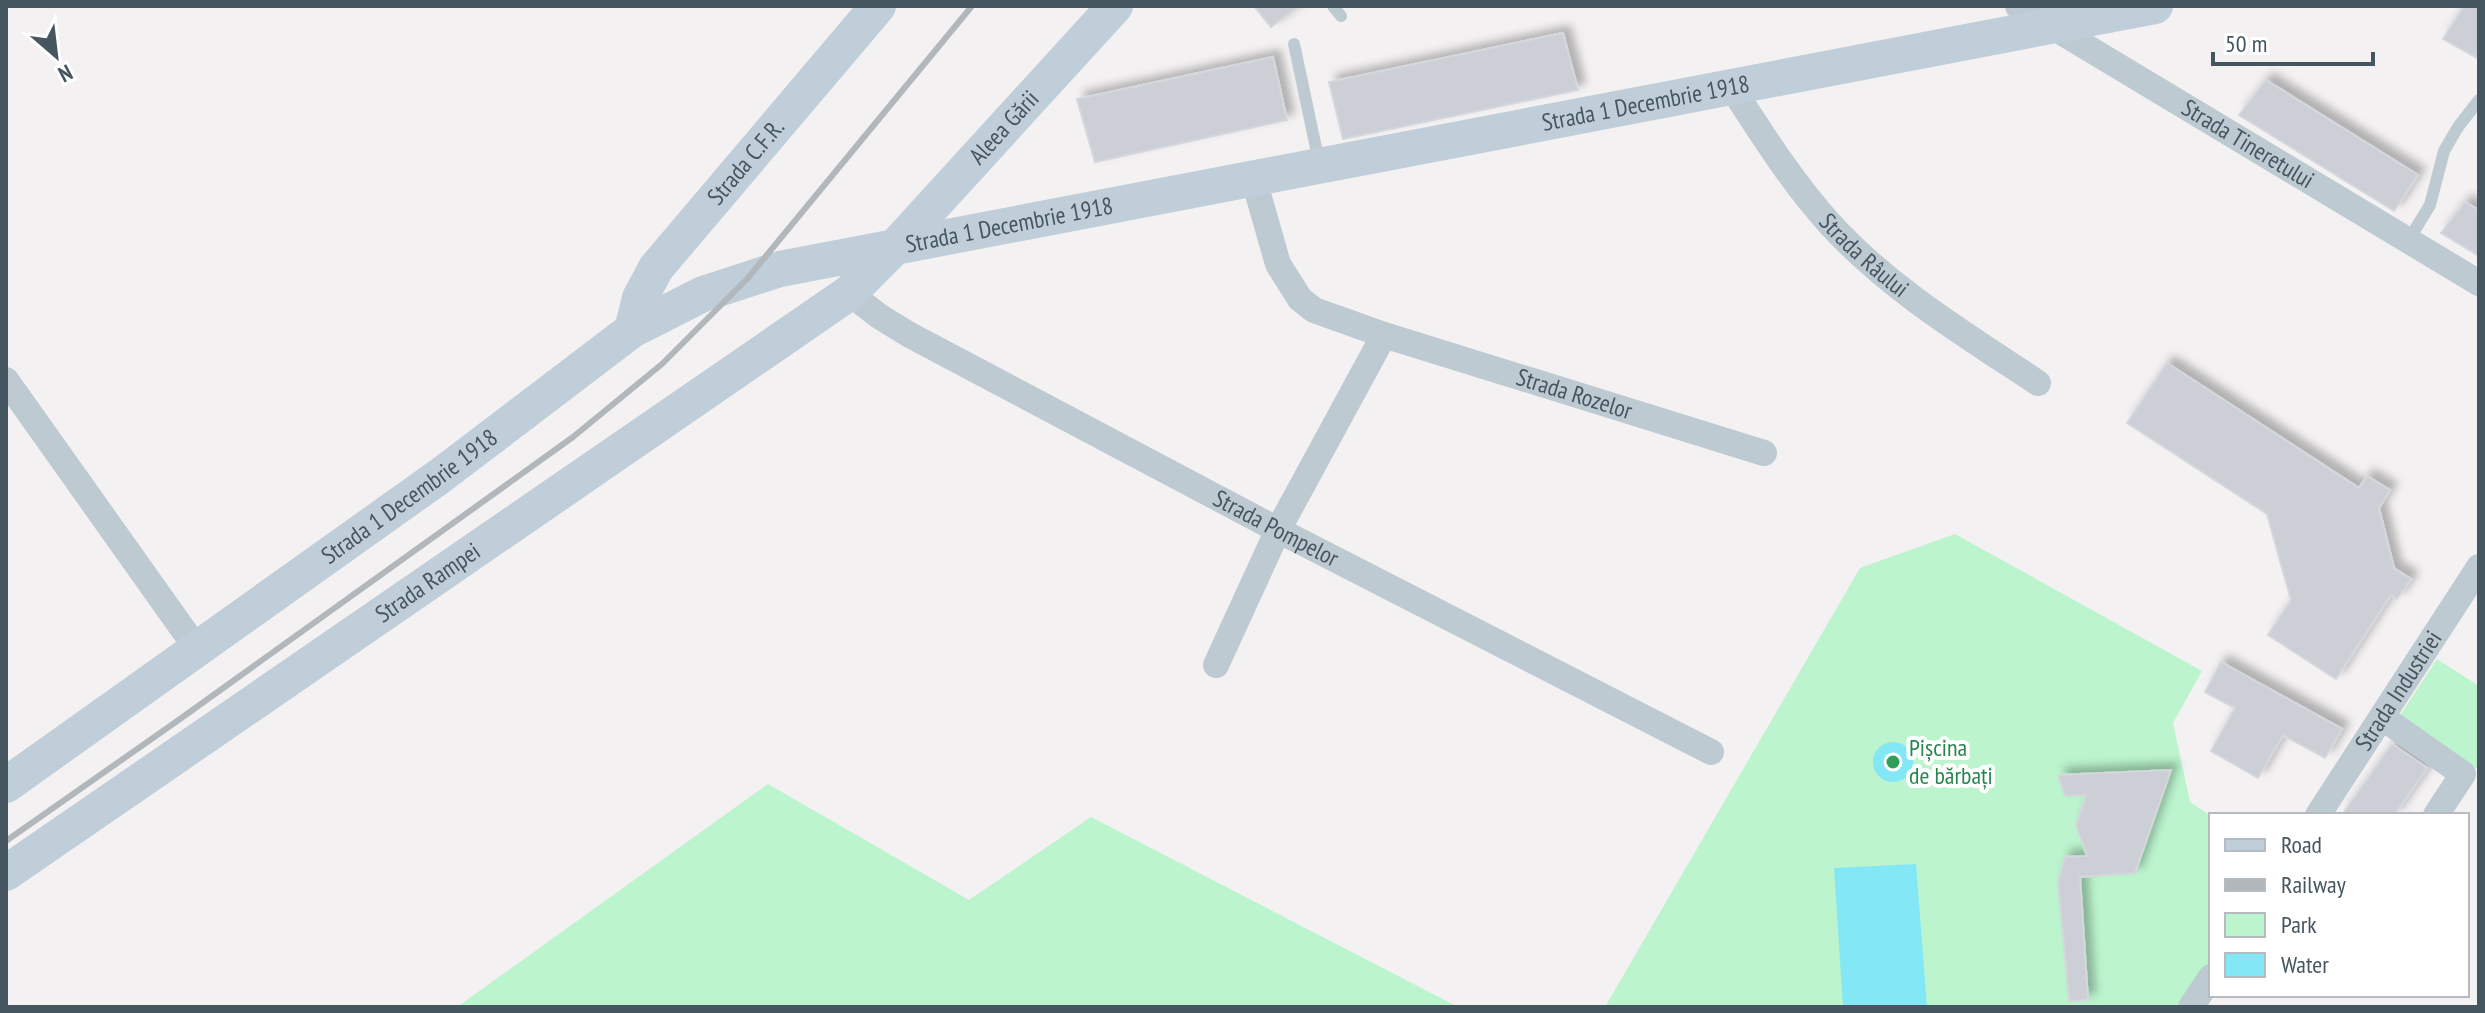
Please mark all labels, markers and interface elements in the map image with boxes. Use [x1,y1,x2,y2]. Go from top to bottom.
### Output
north arrow [16,16,96,96]
scale bar [2213,16,2373,66]
text: 50 m [2225,28,2267,59]
text: N [54,59,77,89]
street label: Strada 1 Decembrie 1918 [1539,68,1752,138]
street label: Aleea Gării [962,84,1045,171]
street label: Strada Tineretului [2176,92,2320,195]
street label: Strada C.F.R. [700,112,791,211]
street label: Strada 1 Decembrie 1918 [903,190,1116,260]
street label: Strada Râului [1813,206,1915,304]
street label: Strada Rozelor [1513,361,1637,426]
street label: Strada 1 Decembrie 1918 [315,422,504,571]
street label: Strada Pompelor [1208,483,1344,574]
street label: Strada Rampei [369,535,486,629]
street label: Strada Industriei [2348,625,2448,756]
place label: Pișcina de bărbați [1909,732,1993,791]
marker: Pișcina de bărbați [1884,753,1902,771]
legend [2209,813,2469,997]
text: Road [2281,829,2322,860]
text: Railway [2281,869,2346,900]
text: Park [2281,909,2317,940]
text: Water [2281,949,2329,980]

